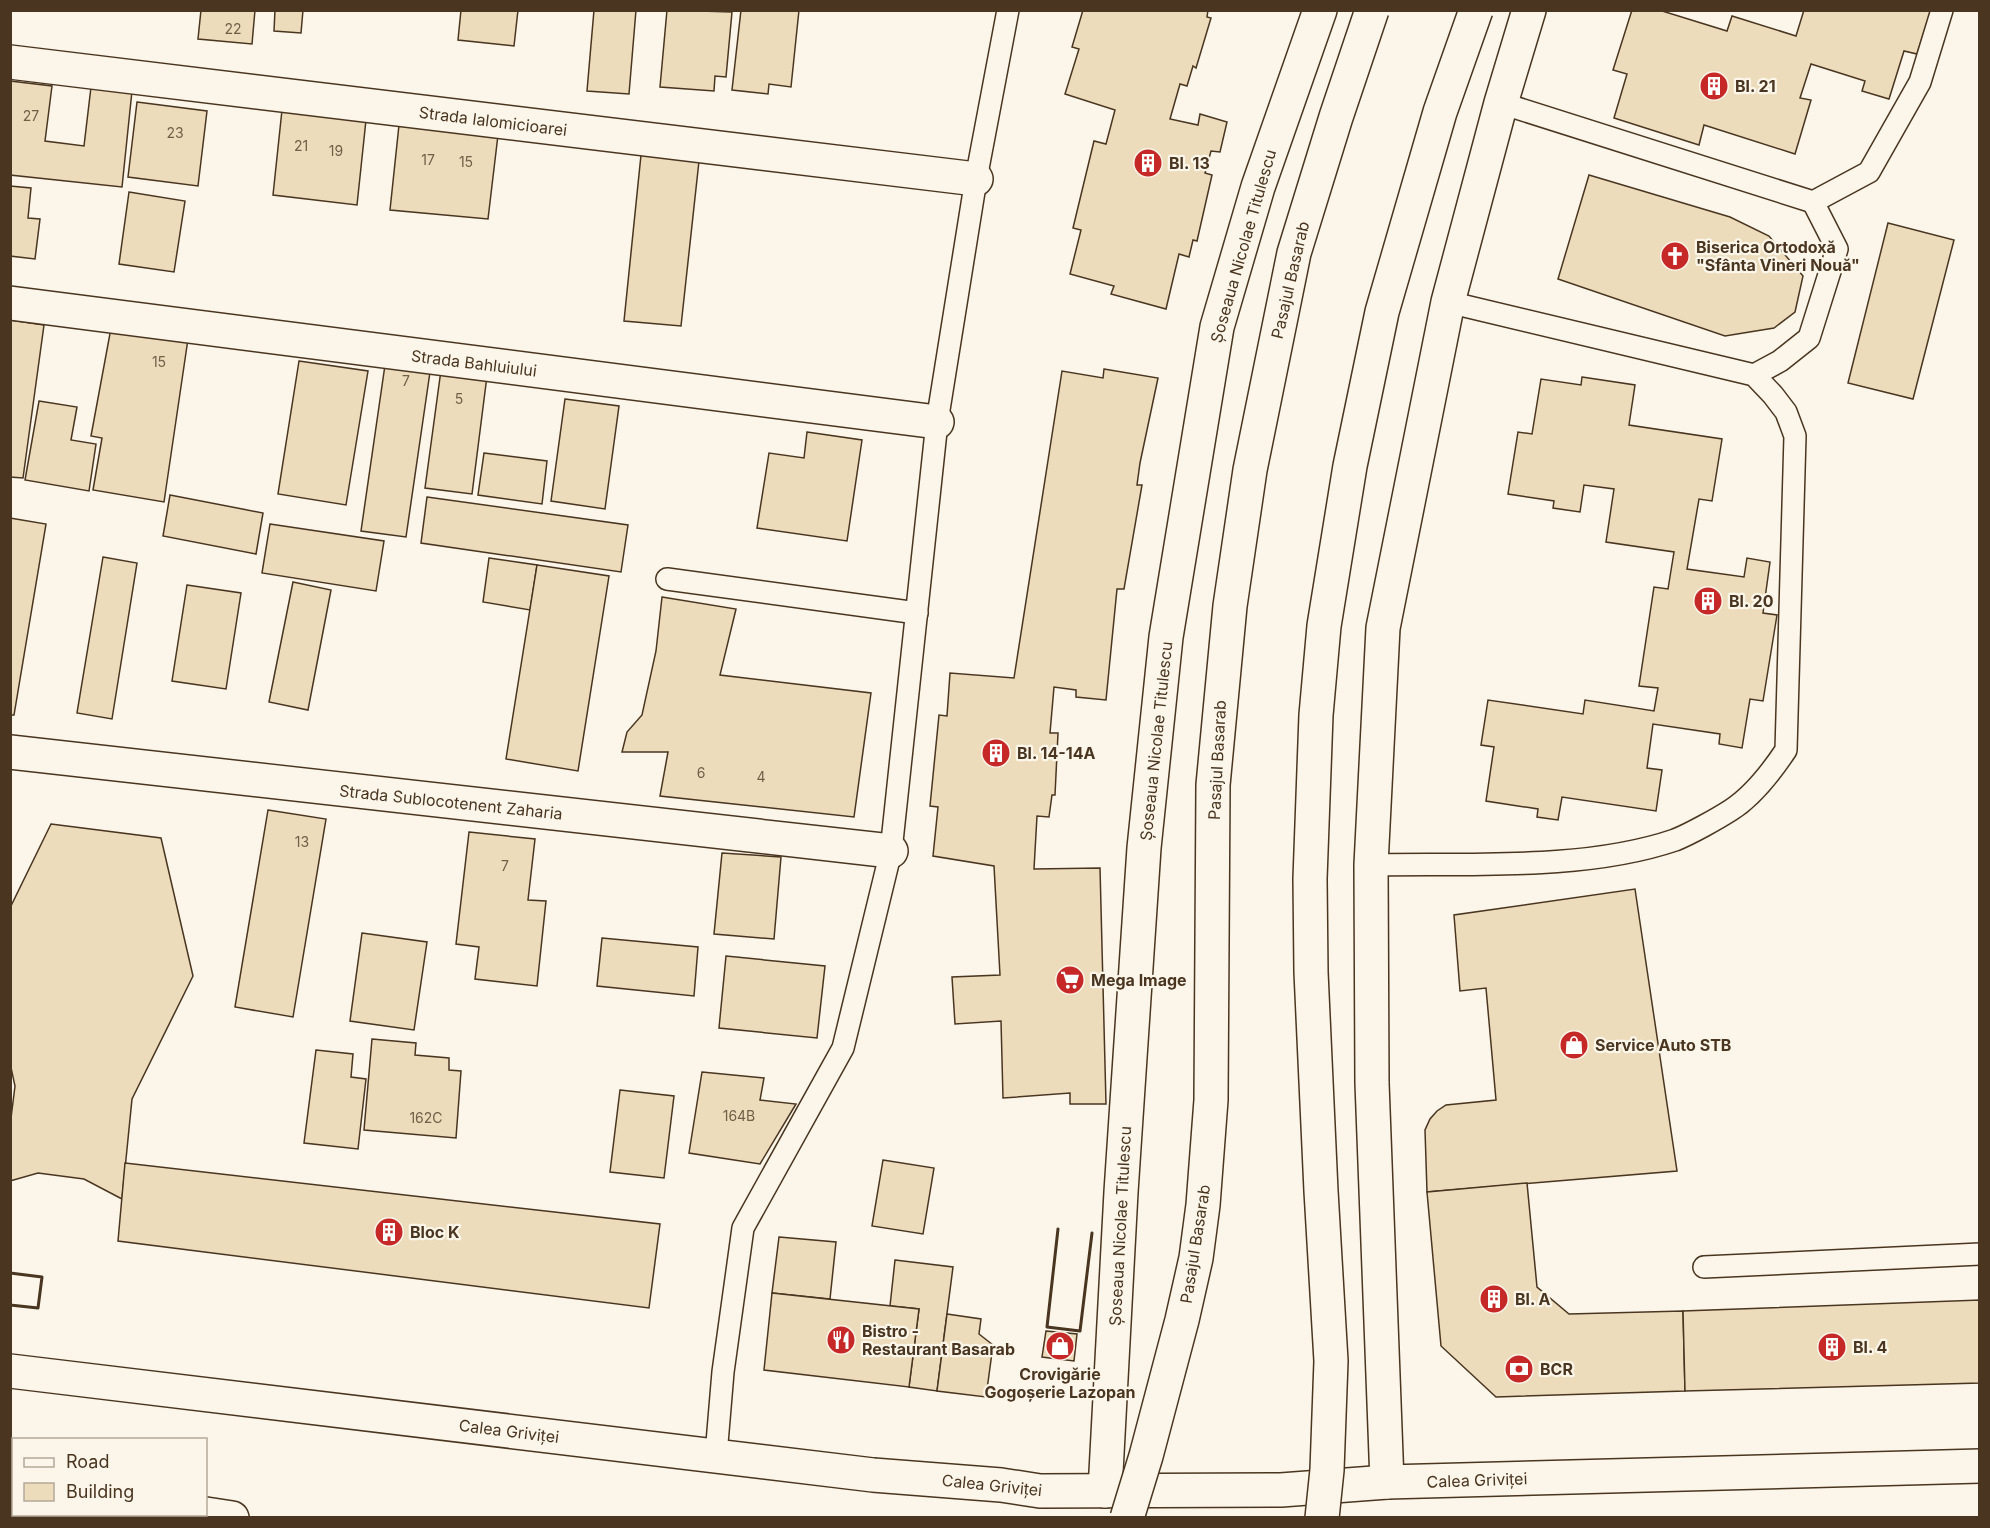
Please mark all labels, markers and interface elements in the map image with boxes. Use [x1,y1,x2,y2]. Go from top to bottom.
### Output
house number: 22 [224,20,242,37]
building icon: Bl. 21 [1698,70,1730,102]
place label: Bl. 21 [1735,76,1776,96]
street label: Strada Ialomicioarei [418,102,568,140]
house number: 27 [23,107,39,124]
house number: 23 [166,124,184,141]
house number: 21 [294,137,308,154]
house number: 19 [329,142,343,159]
building icon: Bl. 13 [1132,147,1164,179]
street label: Șoseaua Nicolae Titulescu [1206,147,1280,345]
house number: 17 [421,151,435,168]
house number: 15 [459,153,473,170]
place label: Bl. 13 [1169,153,1210,173]
street label: Pasajul Basarab [1267,219,1313,341]
place label: Biserica Ortodoxă "Sfânta Vineri Nouă" [1696,237,1860,275]
church icon: Biserica Ortodoxă "Sfânta Vineri Nouă" [1659,240,1691,272]
street label: Strada Bahluiului [410,345,538,381]
house number: 15 [152,353,166,370]
house number: 7 [402,372,410,389]
house number: 5 [455,390,463,407]
building icon: Bl. 20 [1692,585,1724,617]
place label: Bl. 20 [1729,591,1774,611]
street label: Șoseaua Nicolae Titulescu [1136,640,1176,842]
street label: Pasajul Basarab [1204,700,1230,820]
building icon: Bl. 14-14A [980,737,1012,769]
place label: Bl. 14-14A [1017,743,1095,763]
house number: 6 [697,764,705,781]
house number: 4 [756,768,766,785]
street label: Strada Sublocotenent Zaharia [338,780,564,824]
house number: 13 [295,833,309,850]
house number: 7 [501,857,509,874]
supermarket icon: Mega Image [1054,964,1086,996]
place label: Mega Image [1091,970,1187,990]
shop icon: Service Auto STB [1558,1029,1590,1061]
place label: Service Auto STB [1595,1035,1731,1055]
house number: 164B [723,1107,755,1124]
house number: 162C [409,1109,443,1126]
street label: Șoseaua Nicolae Titulescu [1105,1126,1135,1326]
street label: Pasajul Basarab [1176,1183,1214,1305]
building icon: Bloc K [373,1216,405,1248]
place label: Bloc K [410,1222,460,1242]
building icon: Bl. A [1478,1283,1510,1315]
place label: Bl. A [1515,1289,1551,1309]
place label: Bistro - Restaurant Basarab [862,1321,1015,1359]
restaurant icon: Bistro - Restaurant Basarab [825,1324,857,1356]
shop icon: Crovigărie Gogoșerie Lazopan [1044,1330,1076,1362]
building icon: Bl. 4 [1816,1331,1848,1363]
place label: Bl. 4 [1853,1337,1888,1357]
bank icon: BCR [1503,1353,1535,1385]
place label: BCR [1540,1359,1573,1379]
place label: Crovigărie Gogoșerie Lazopan [984,1364,1136,1402]
street label: Calea Griviței [458,1415,560,1447]
legend [12,1438,207,1516]
text: Road [66,1451,109,1472]
street label: Calea Griviței [1426,1468,1528,1492]
street label: Calea Griviței [941,1470,1043,1500]
text: Building [66,1481,134,1502]

